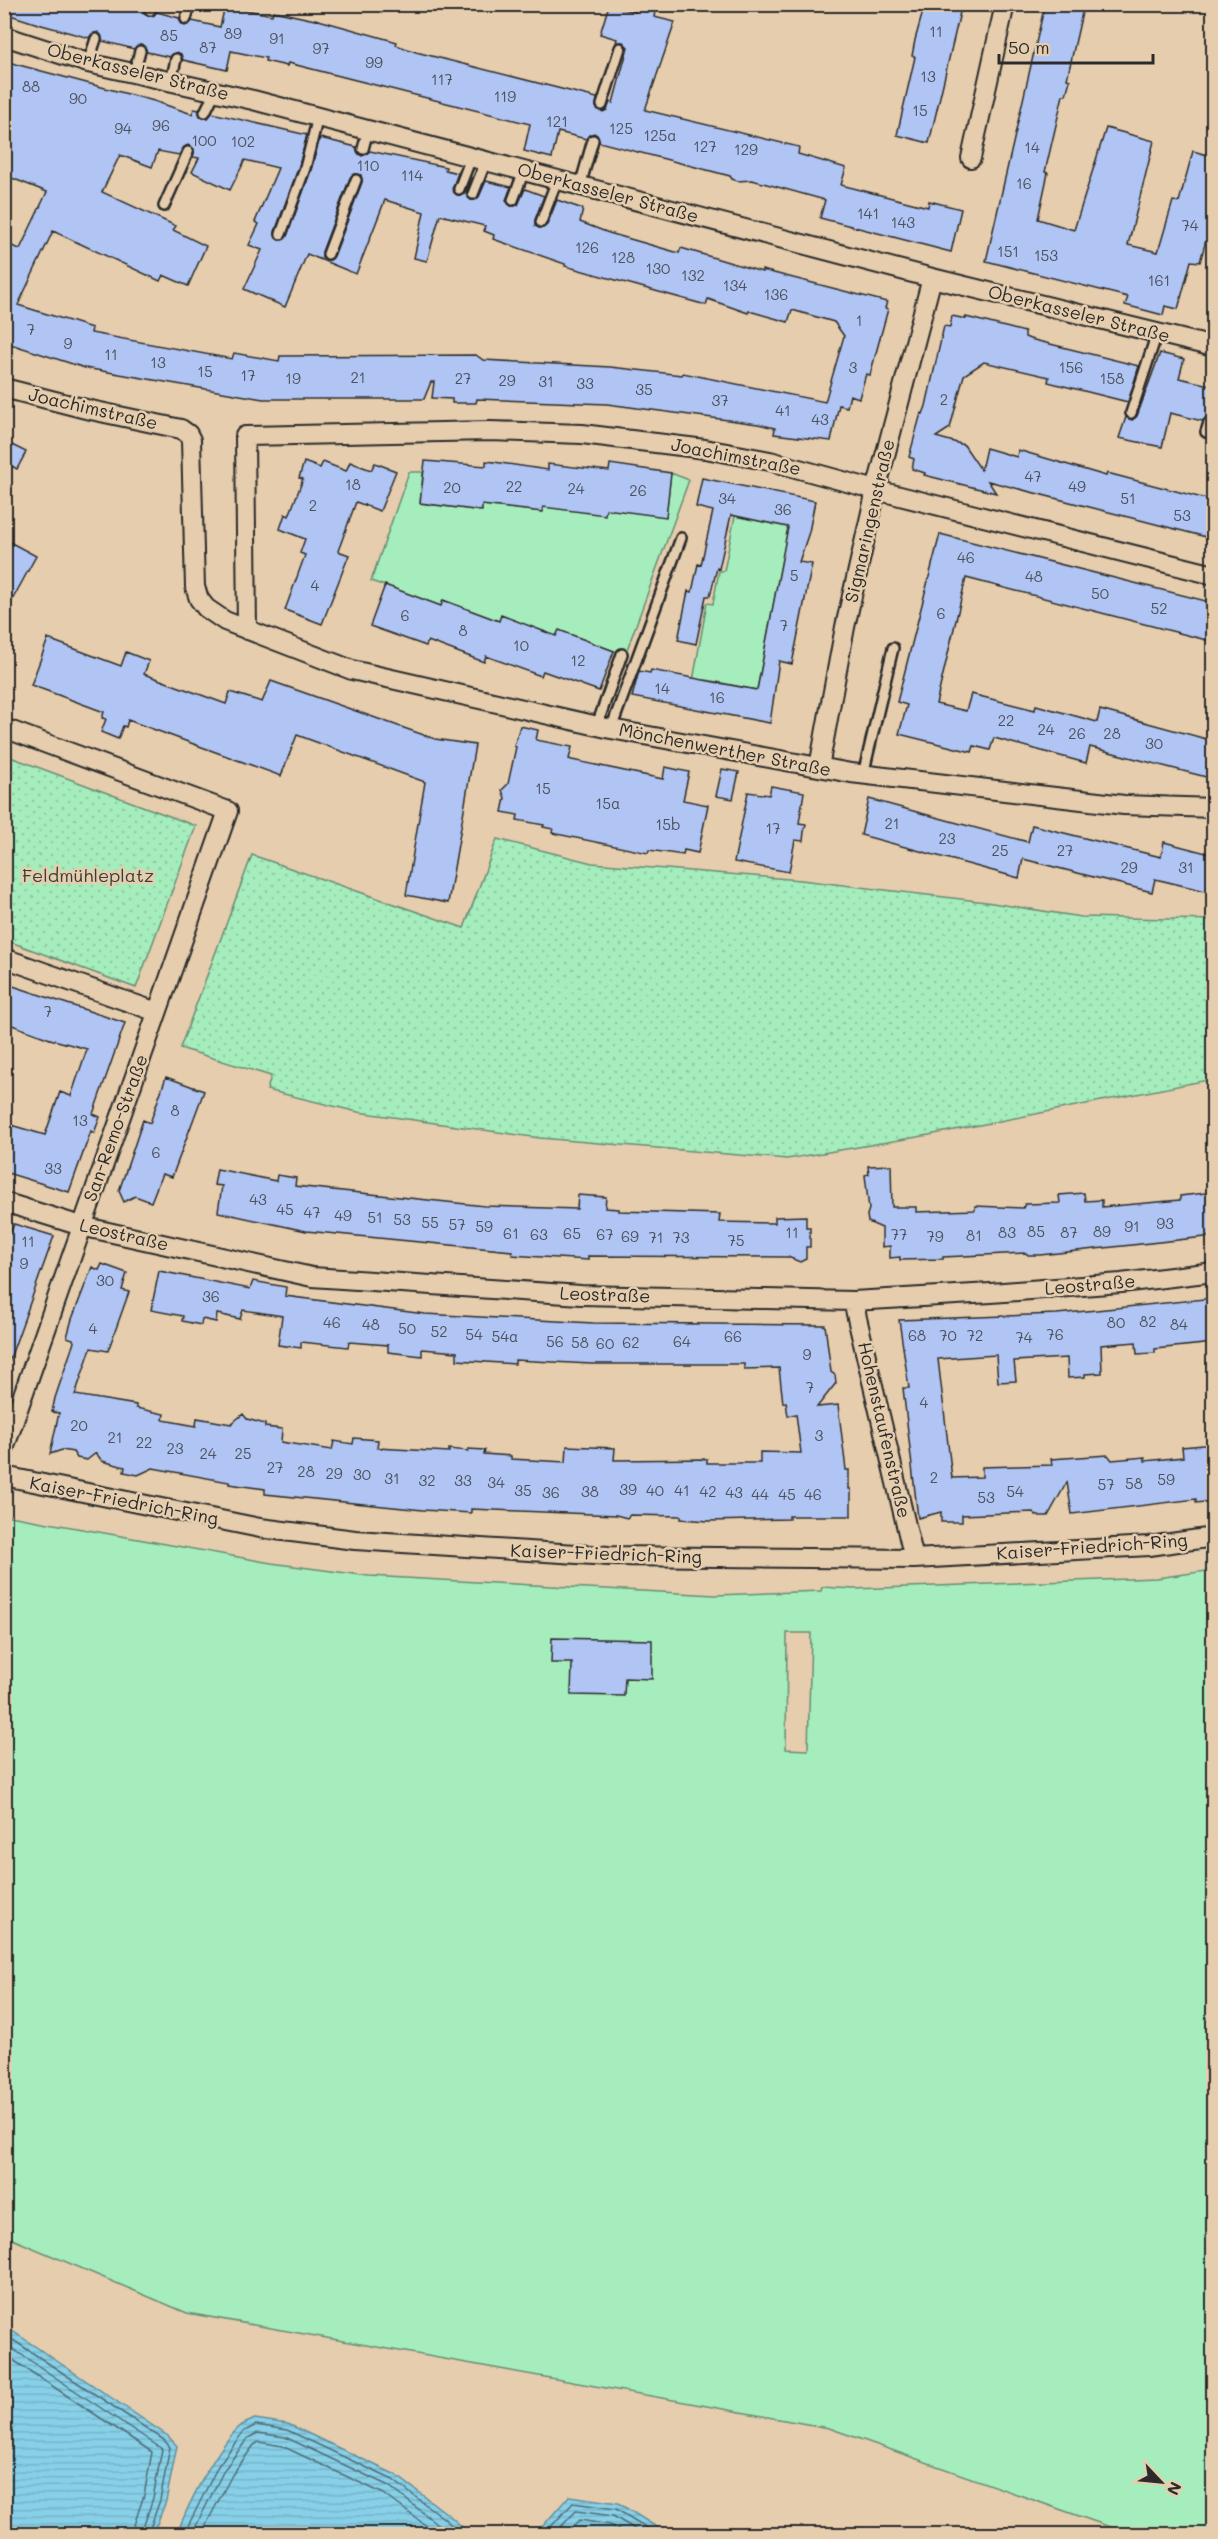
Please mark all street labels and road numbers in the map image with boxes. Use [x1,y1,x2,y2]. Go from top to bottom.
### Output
street label: Oberkasseler Straße [45,37,232,105]
street label: Oberkasseler Straße [515,156,701,228]
street label: Oberkasseler Straße [986,279,1173,347]
street label: Joachimstraße [26,382,160,435]
street label: Joachimstraße [669,432,803,480]
street label: Sigmaringenstraße [839,437,900,605]
street label: Mönchenwerther Straße [617,717,833,781]
street label: San-Remo-Straße [77,1051,153,1205]
street label: Leostraße [77,1212,171,1256]
street label: Leostraße [1044,1268,1136,1300]
street label: Leostraße [559,1280,651,1308]
street label: Hohenstaufenstraße [853,1339,917,1520]
street label: Kaiser-Friedrich-Ring [28,1470,221,1530]
street label: Kaiser-Friedrich-Ring [995,1527,1188,1565]
street label: Kaiser-Friedrich-Ring [510,1538,702,1568]

